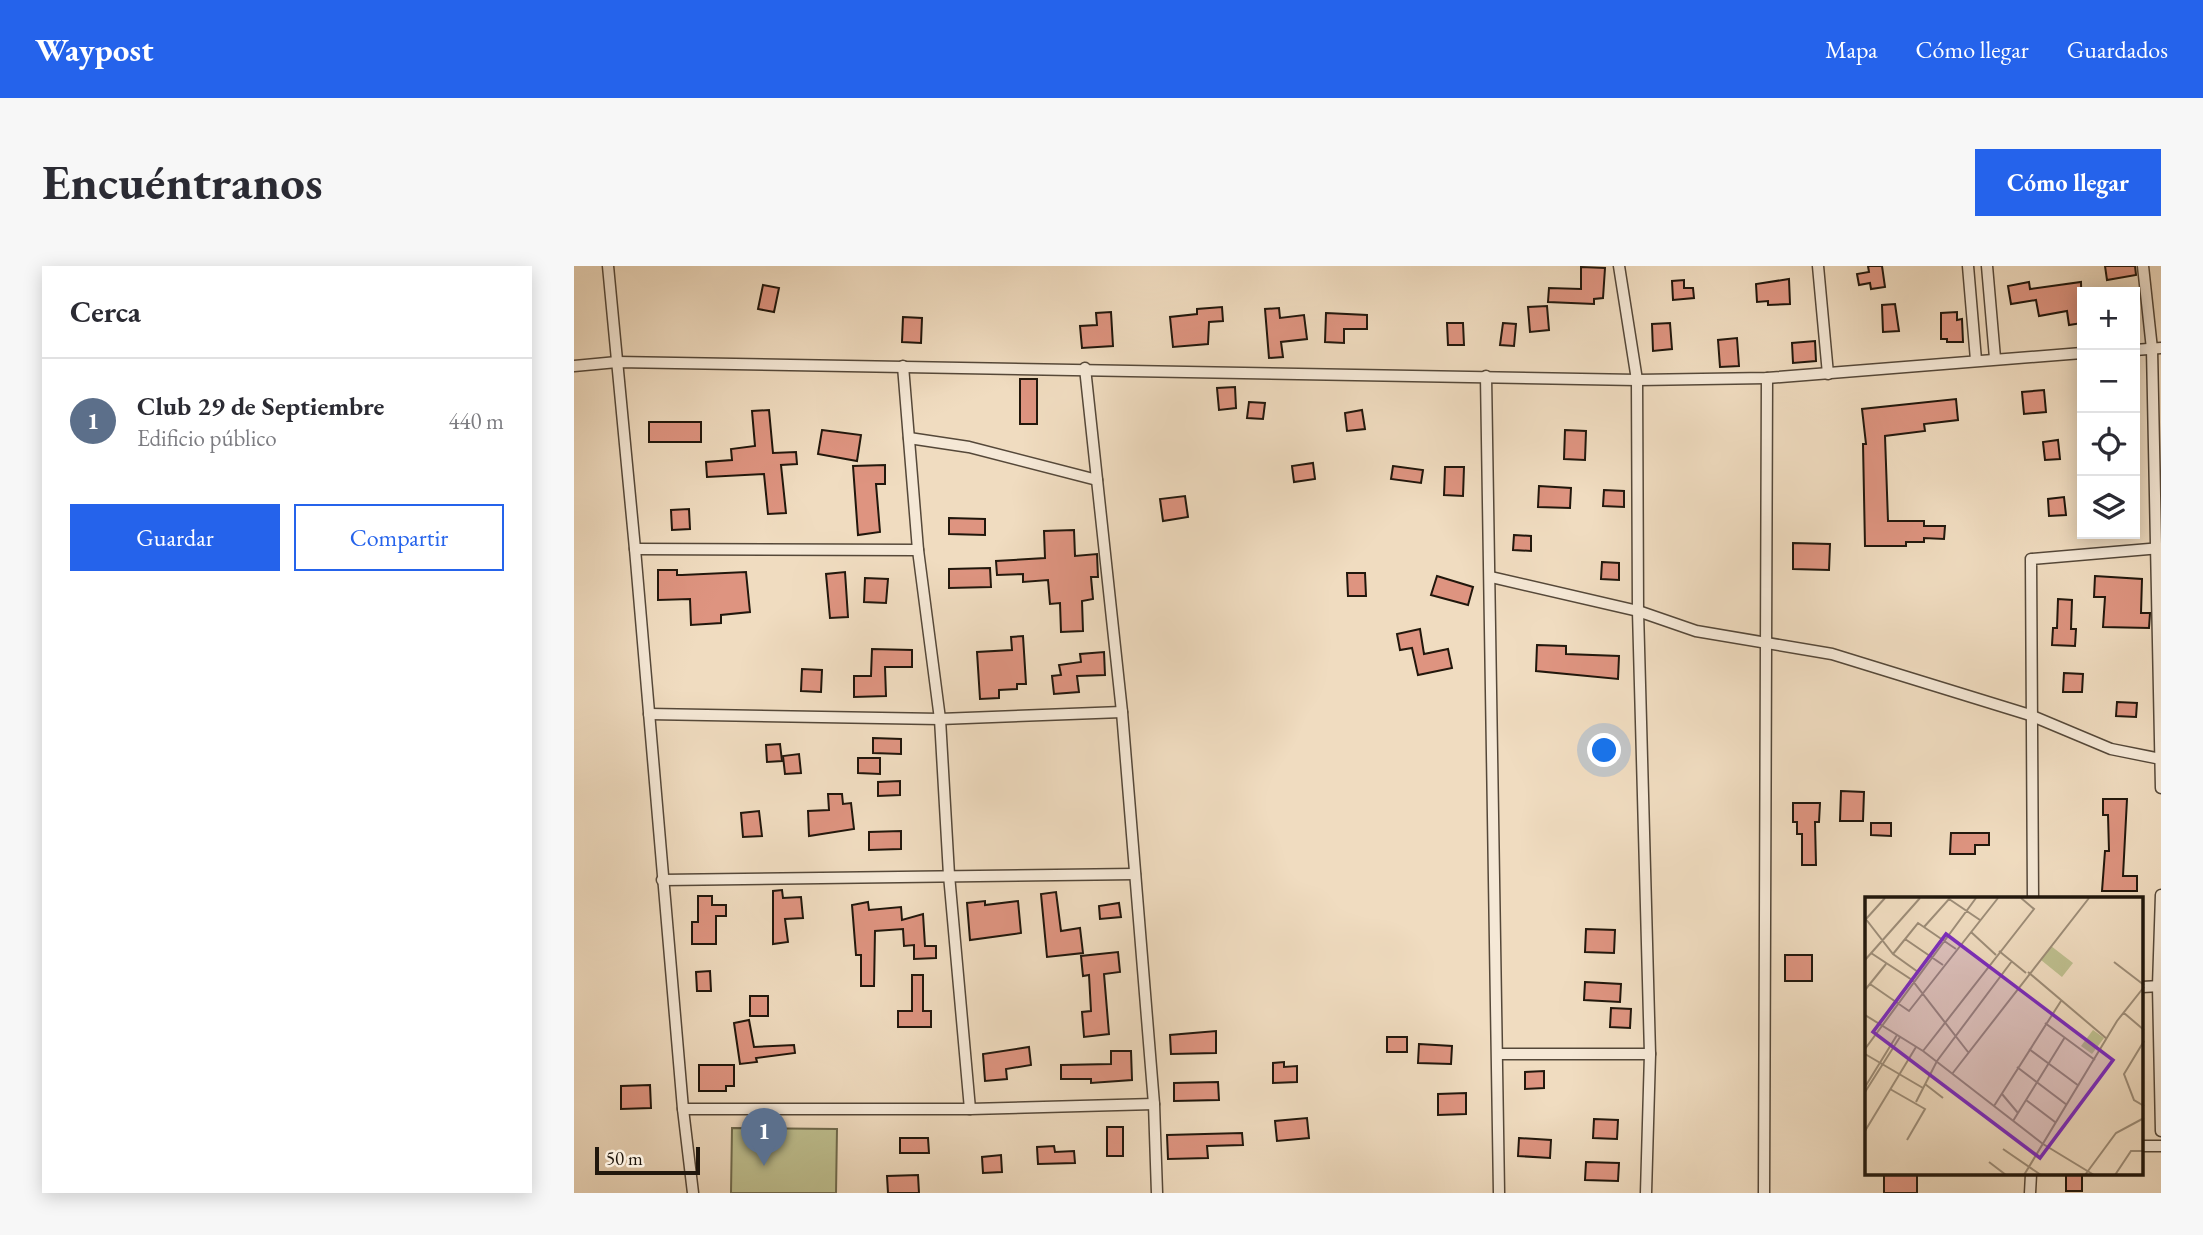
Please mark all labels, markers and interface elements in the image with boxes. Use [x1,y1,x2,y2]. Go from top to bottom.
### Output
text: Waypost [35,28,154,71]
text: Mapa [1825,34,1878,65]
text: Cómo llegar [1916,34,2029,65]
text: Guardados [2067,34,2168,65]
button: Cómo llegar [1975,149,2161,216]
text: Encuéntranos [42,150,323,214]
map controls [2077,287,2140,539]
button: + [2077,287,2140,350]
text: Cerca [70,292,141,331]
button: − [2077,350,2140,413]
text: Club 29 de Septiembre [137,389,384,423]
text: 1 [87,406,99,436]
text: 440 m [448,406,504,436]
button: locate [2077,413,2140,476]
text: Edificio público [137,423,277,453]
button: layers [2077,476,2140,539]
button: Guardar [70,504,280,571]
button: Compartir [294,504,504,571]
your location [1587,733,1621,767]
inset map [1865,897,2144,1175]
pin: 1 [741,1108,787,1166]
scale bar [595,1144,700,1176]
text: 50 m [606,1146,643,1171]

